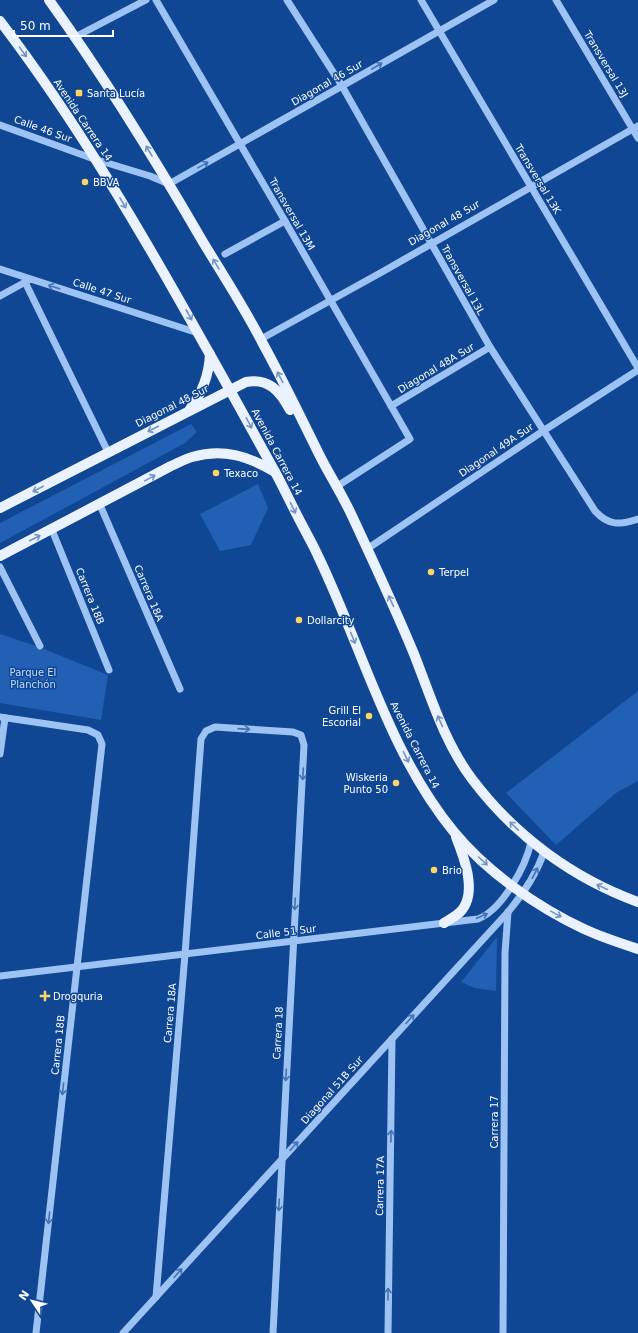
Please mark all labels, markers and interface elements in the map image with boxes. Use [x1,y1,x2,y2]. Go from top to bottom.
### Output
scale bar [14,12,113,38]
text: 50 m [20,19,51,33]
street label: Transversal 13J [581,28,630,99]
one-way arrow [19,47,27,58]
street label: Diagonal 46 Sur [290,58,365,108]
one-way arrow [371,62,383,70]
street label: Avenida Carrera 14 [52,77,114,163]
marker: Santa Lucía [74,88,84,98]
place label: Santa Lucía [87,88,145,99]
street label: Calle 46 Sur [13,113,74,145]
street label: Transversal 13K [512,141,563,216]
one-way arrow [145,145,153,157]
one-way arrow [197,161,209,169]
street label: Transversal 13M [266,175,317,252]
marker: BBVA [80,177,90,187]
place label: BBVA [93,177,120,188]
one-way arrow [120,197,128,209]
street label: Diagonal 48 Sur [407,198,482,248]
street label: Transversal 13L [439,242,487,317]
one-way arrow [212,258,220,270]
street label: Calle 47 Sur [71,276,133,306]
one-way arrow [49,282,61,290]
one-way arrow [185,309,193,321]
street label: Diagonal 48A Sur [396,340,477,395]
one-way arrow [276,371,283,383]
street label: Diagonal 48 Sur [134,382,211,429]
street label: Avenida Carrera 14 [250,407,304,497]
one-way arrow [245,417,253,429]
street label: Diagonal 49A Sur [457,421,536,479]
one-way arrow [147,426,159,433]
marker: Texaco [211,468,221,478]
place label: Texaco [223,468,258,479]
one-way arrow [144,474,156,481]
one-way arrow [32,486,44,493]
one-way arrow [290,501,297,513]
one-way arrow [28,534,40,542]
street label: Carrera 18A [132,563,166,623]
street label: Carrera 18B [74,566,106,626]
marker: Terpel [426,567,436,577]
place label: Terpel [438,567,469,578]
one-way arrow [387,595,394,607]
marker: Dollarcity [294,615,304,625]
place label: Dollarcity [307,615,355,626]
one-way arrow [350,632,358,644]
park label: Parque El Planchón [10,667,56,690]
street label: Avenida Carrera 14 [388,700,442,790]
place label: Grill El Escorial [322,705,361,728]
marker: Grill El Escorial [364,711,374,721]
one-way arrow [435,716,443,728]
one-way arrow [237,725,250,732]
one-way arrow [403,751,410,763]
one-way arrow [299,767,306,780]
place label: Wiskeria Punto 50 [344,772,388,795]
marker: Wiskeria Punto 50 [391,778,401,788]
one-way arrow [509,822,519,831]
one-way arrow [477,856,487,865]
marker: Brio [429,865,439,875]
place label: Brio [442,865,462,876]
one-way arrow [532,868,540,880]
one-way arrow [596,883,608,890]
one-way arrow [292,897,299,910]
one-way arrow [550,911,562,918]
one-way arrow [476,912,488,920]
street label: Calle 51 Sur [255,923,318,941]
street label: Carrera 18A [162,982,178,1043]
marker: Drogquria [40,991,50,1001]
place label: Drogquria [53,991,103,1002]
street label: Carrera 18 [271,1006,285,1060]
street label: Carrera 18B [49,1014,67,1075]
one-way arrow [405,1015,414,1025]
street label: Diagonal 51B Sur [299,1053,366,1126]
one-way arrow [282,1068,289,1081]
one-way arrow [60,1082,67,1095]
street label: Carrera 17 [489,1095,500,1149]
one-way arrow [387,1130,395,1143]
one-way arrow [289,1142,298,1152]
street label: Carrera 17A [374,1156,386,1216]
one-way arrow [275,1198,283,1211]
one-way arrow [45,1211,52,1224]
one-way arrow [173,1268,182,1278]
north arrow [12,1281,52,1321]
text: N [16,1288,32,1303]
one-way arrow [384,1288,392,1301]

